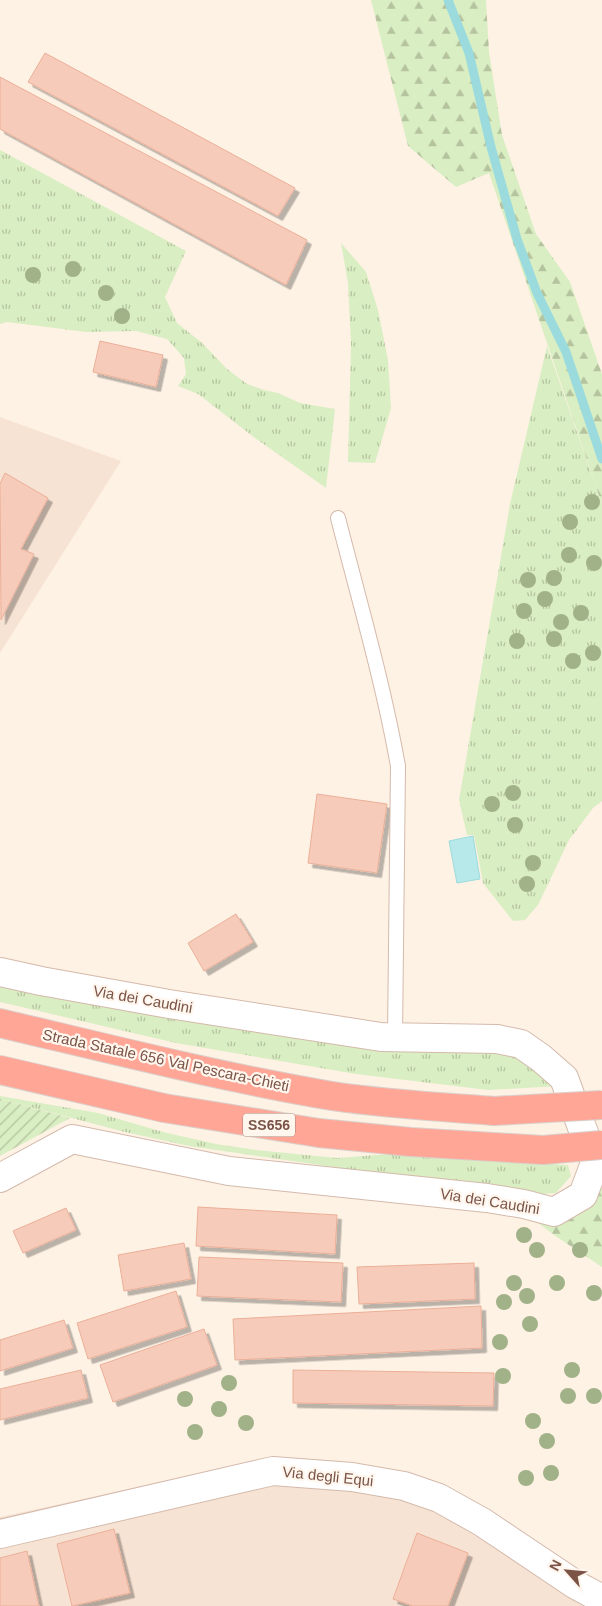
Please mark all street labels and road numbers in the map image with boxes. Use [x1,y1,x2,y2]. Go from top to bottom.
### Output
street label: Via dei Caudini [92,982,194,1016]
street label: Strada Statale 656 Val Pescara-Chieti [41,1026,291,1094]
road number: SS656 [243,1114,295,1136]
street label: Via dei Caudini [439,1185,541,1217]
street label: Via degli Equi [282,1463,374,1489]

